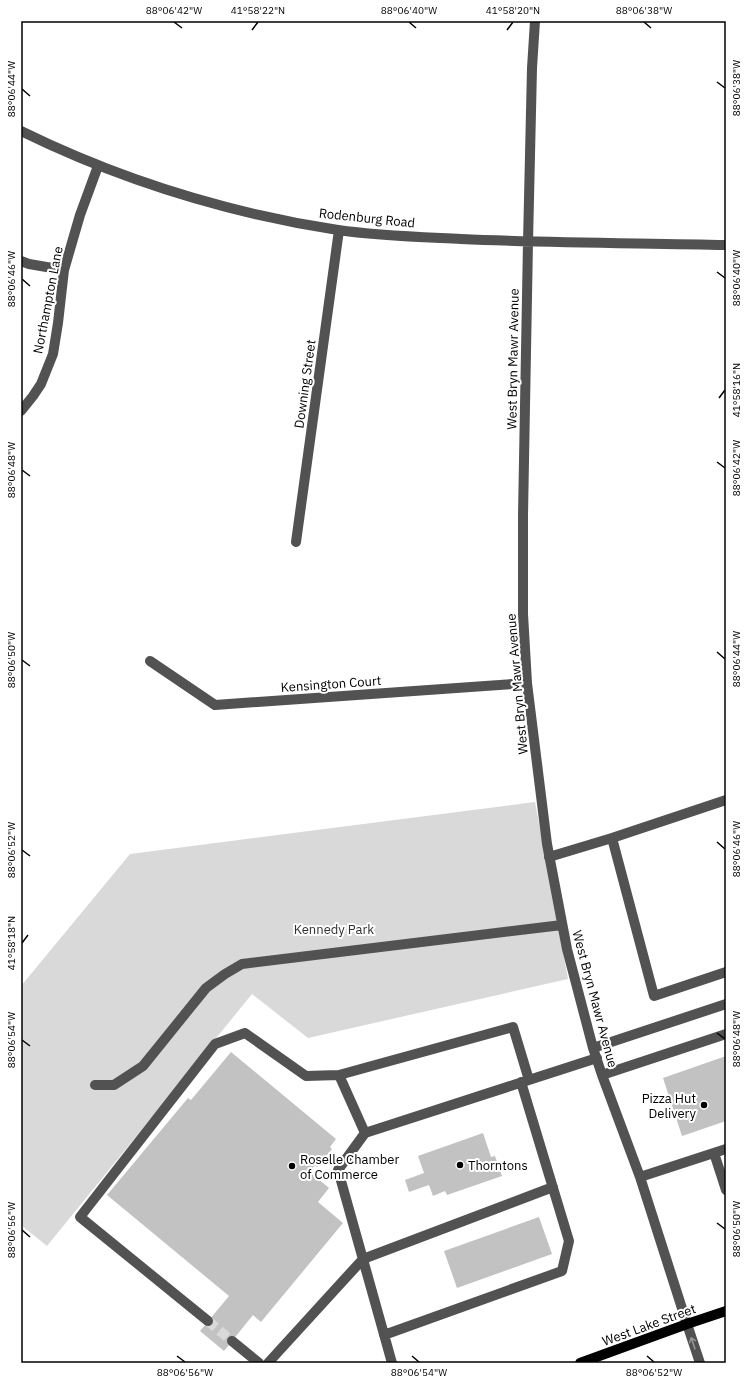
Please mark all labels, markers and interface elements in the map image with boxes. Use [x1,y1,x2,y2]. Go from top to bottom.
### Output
text: 88°06'42"W [146,4,202,17]
text: 41°58'22"N [231,4,285,17]
text: 88°06'40"W [381,4,437,17]
text: 41°58'20"N [486,4,540,17]
text: 88°06'38"W [616,4,672,17]
text: 88°06'38"W [730,60,743,116]
text: 88°06'44"W [5,61,18,117]
street label: Rodenburg Road [318,204,416,232]
street label: Northampton Lane [29,245,67,355]
text: 88°06'40"W [730,250,743,306]
text: 88°06'46"W [5,251,18,307]
street label: West Bryn Mawr Avenue [503,288,523,430]
street label: Downing Street [290,338,320,430]
text: 41°58'16"N [730,363,743,417]
text: 88°06'42"W [730,440,743,496]
text: 88°06'48"W [5,442,18,498]
street label: West Bryn Mawr Avenue [502,613,532,755]
text: 88°06'44"W [730,631,743,687]
text: 88°06'50"W [5,632,18,688]
street label: Kensington Court [280,672,382,696]
text: 88°06'46"W [730,821,743,877]
text: 88°06'52"W [5,822,18,878]
text: 41°58'18"N [5,916,18,970]
park label: Kennedy Park [294,921,374,938]
street label: West Bryn Mawr Avenue [568,928,622,1070]
text: 88°06'48"W [730,1011,743,1067]
text: 88°06'54"W [5,1012,18,1068]
place label: Pizza Hut Delivery [642,1090,697,1122]
marker: Pizza Hut Delivery [699,1100,709,1110]
place label: Roselle Chamber of Commerce [300,1151,400,1183]
place label: Thorntons [468,1157,528,1174]
marker: Thorntons [455,1160,465,1170]
marker: Roselle Chamber of Commerce [287,1161,297,1171]
text: 88°06'50"W [730,1201,743,1257]
text: 88°06'56"W [5,1202,18,1258]
street label: West Lake Street [600,1300,698,1350]
one-way arrow [689,1338,697,1350]
text: 88°06'56"W [157,1366,213,1379]
text: 88°06'54"W [391,1366,447,1379]
text: 88°06'52"W [626,1366,682,1379]

